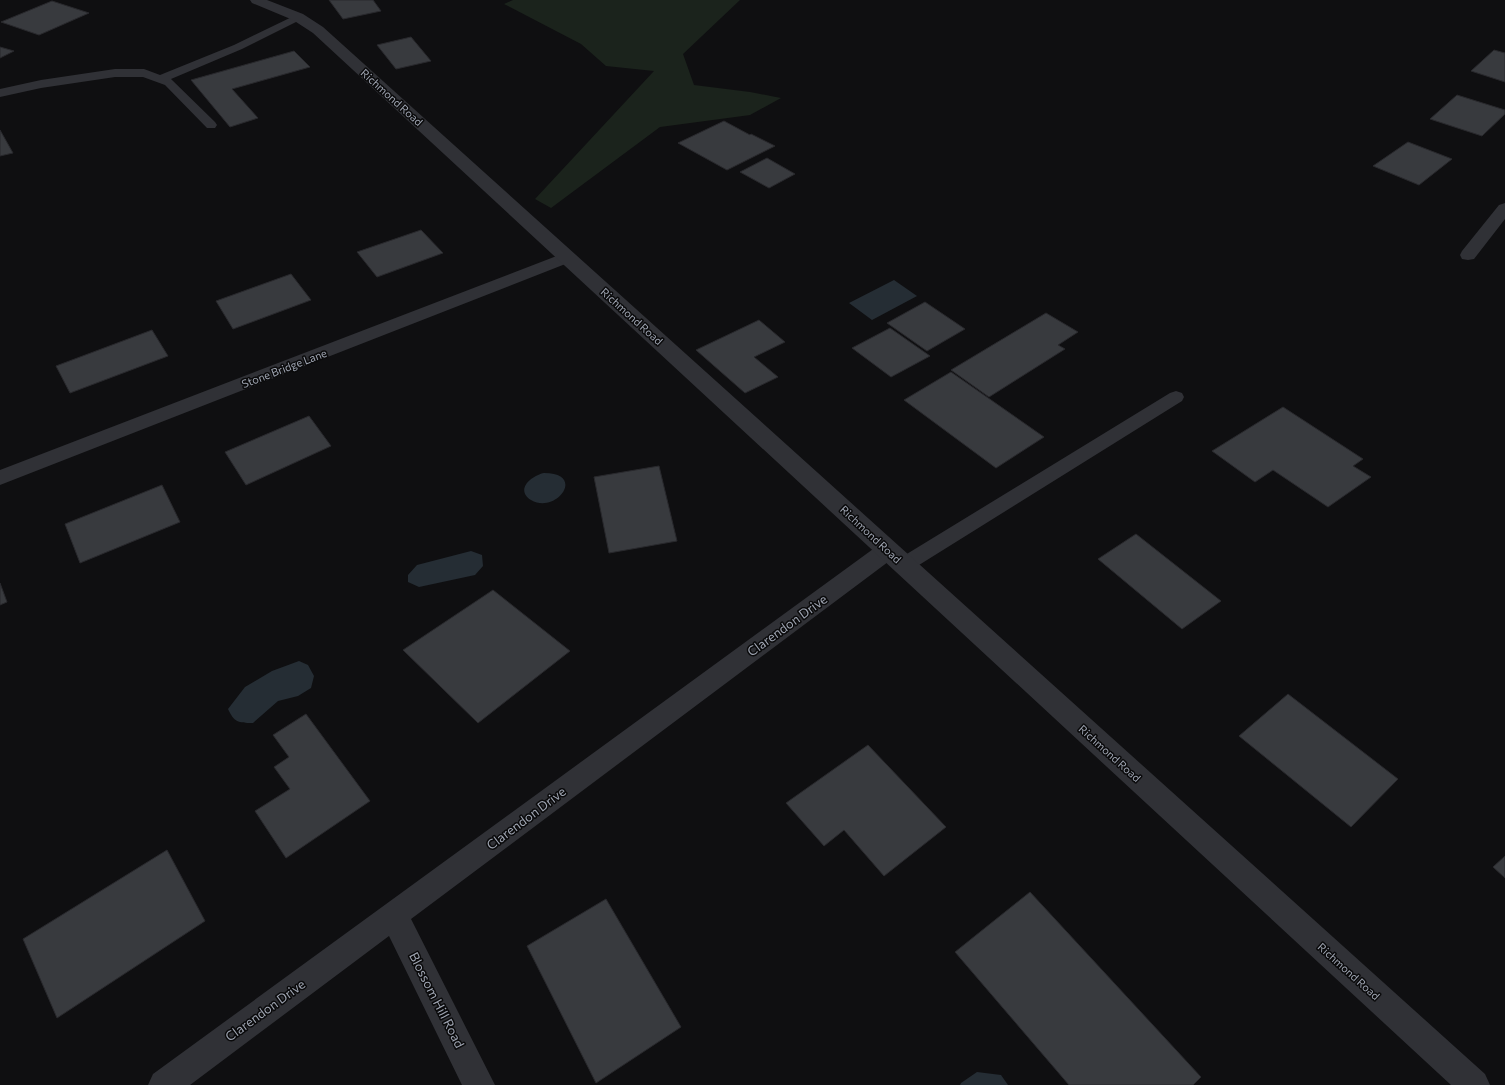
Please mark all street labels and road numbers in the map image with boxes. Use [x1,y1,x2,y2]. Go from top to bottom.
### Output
street label: Richmond Road [358,66,426,128]
street label: Richmond Road [598,285,666,347]
street label: Stone Bridge Lane [240,346,329,390]
street label: Richmond Road [838,502,904,566]
street label: Clarendon Drive [744,591,830,659]
street label: Richmond Road [1076,722,1144,784]
street label: Clarendon Drive [483,783,569,853]
street label: Richmond Road [1315,940,1383,1002]
street label: Blossom Hill Road [406,949,468,1051]
street label: Clarendon Drive [222,976,308,1044]

